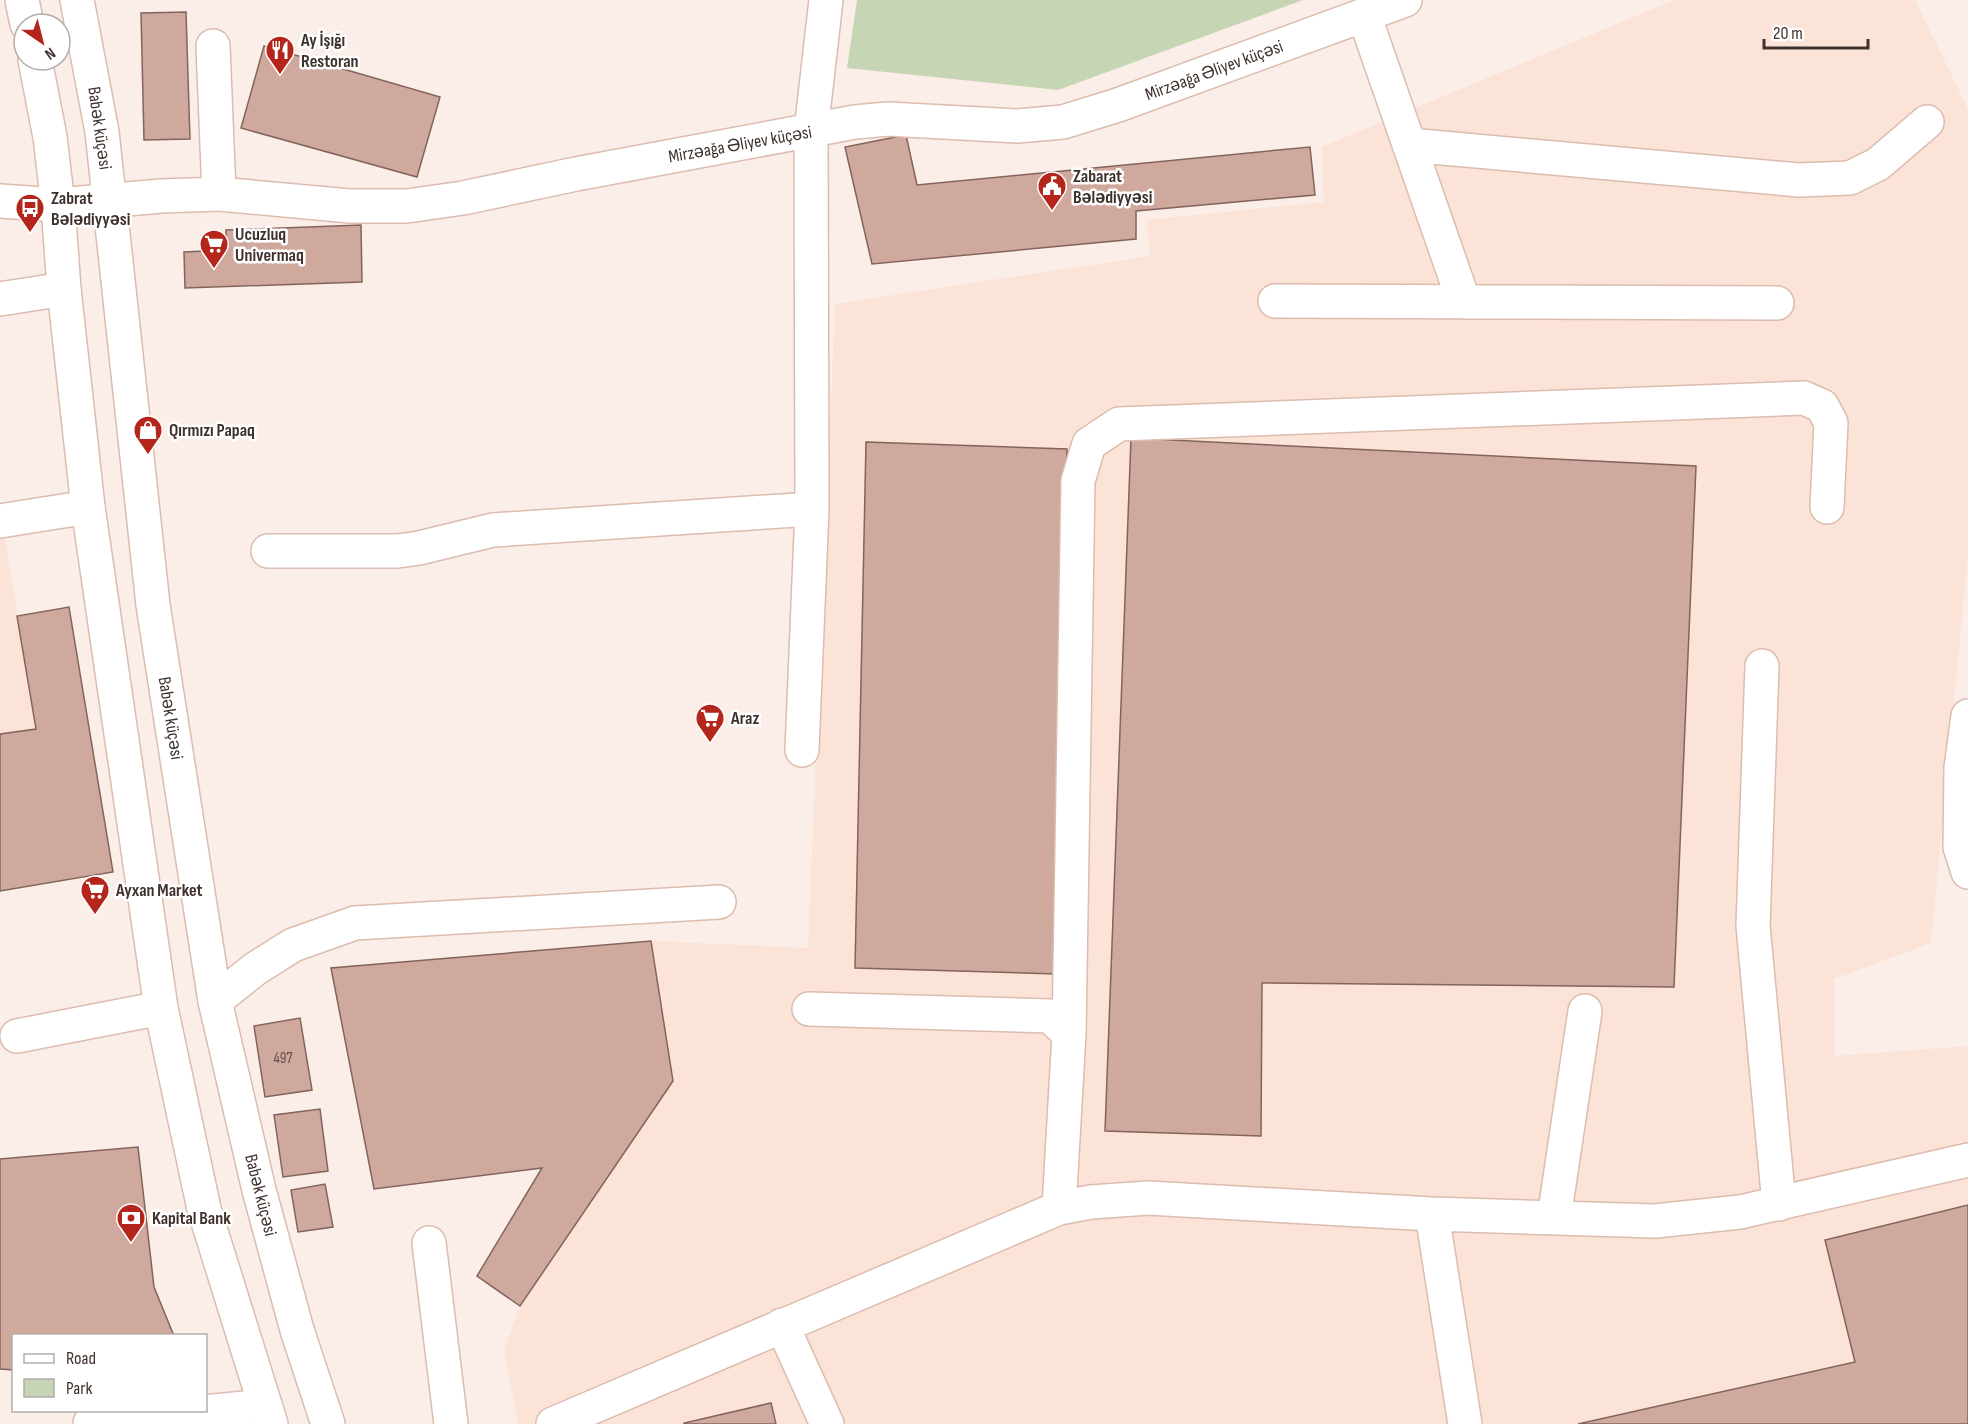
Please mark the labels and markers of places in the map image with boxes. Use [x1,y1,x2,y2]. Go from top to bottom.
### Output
place label: Ay İşığı Restoran [300,30,359,72]
restaurant icon: Ay İşığı Restoran [264,34,296,76]
place label: Zabarat Bələdiyyəsi [1073,166,1152,208]
public building icon: Zabarat Bələdiyyəsi [1036,170,1068,212]
place label: Zabrat Bәlәdiyyәsi [51,188,130,230]
bus stop icon: Zabrat Bәlәdiyyәsi [14,192,46,234]
place label: Ucuzluq Univermaq [235,224,304,266]
supermarket icon: Ucuzluq Univermaq [198,228,230,270]
shop icon: Qırmızı Papaq [132,414,164,456]
place label: Qırmızı Papaq [169,420,255,441]
supermarket icon: Araz [694,702,726,744]
place label: Araz [730,708,759,729]
supermarket icon: Ayxan Market [79,874,111,916]
place label: Ayxan Market [115,880,203,901]
bank icon: Kapital Bank [115,1202,147,1244]
place label: Kapital Bank [152,1208,231,1229]

